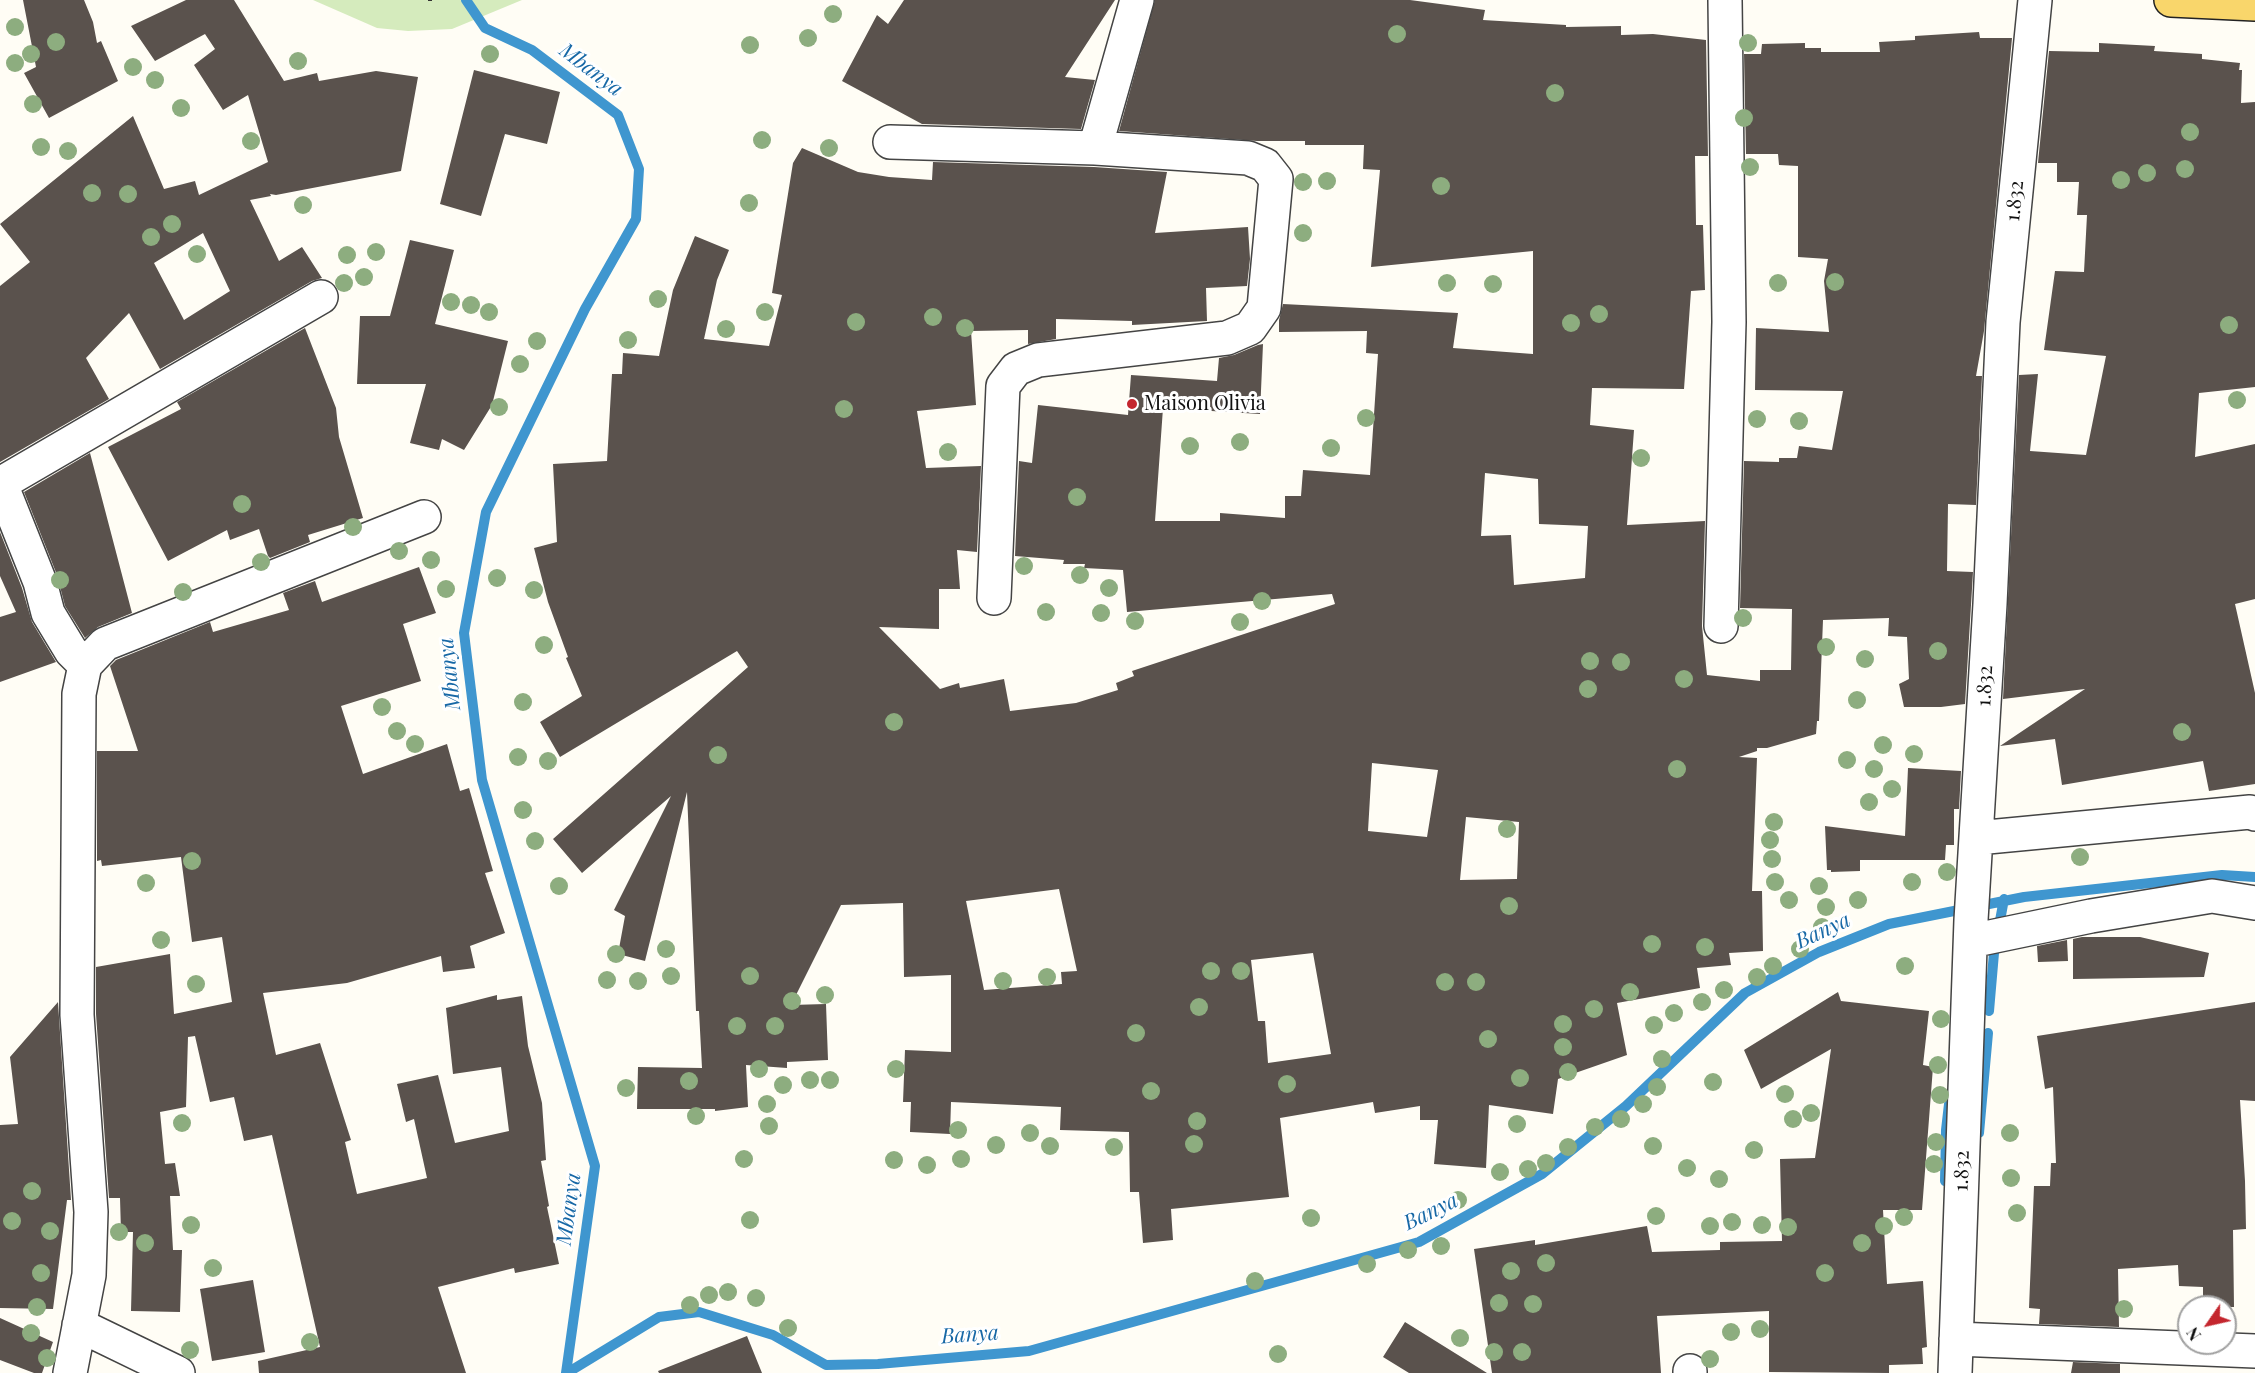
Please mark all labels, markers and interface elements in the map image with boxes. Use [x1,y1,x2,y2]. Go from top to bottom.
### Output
water label: Mbanya [554,38,628,102]
street label: 1.832 [2001,179,2029,223]
place label: Maison Olivia [1144,392,1266,416]
marker: Maison Olivia [1125,397,1139,411]
water label: Mbanya [434,636,466,712]
street label: 1.832 [1972,665,1998,707]
water label: Banya [1792,907,1854,955]
street label: 1.832 [1949,1150,1975,1192]
water label: Mbanya [551,1171,587,1247]
water label: Banya [1400,1188,1462,1236]
north arrow [2177,1295,2237,1355]
water label: Banya [940,1320,1000,1350]
text: N [2181,1324,2205,1345]

